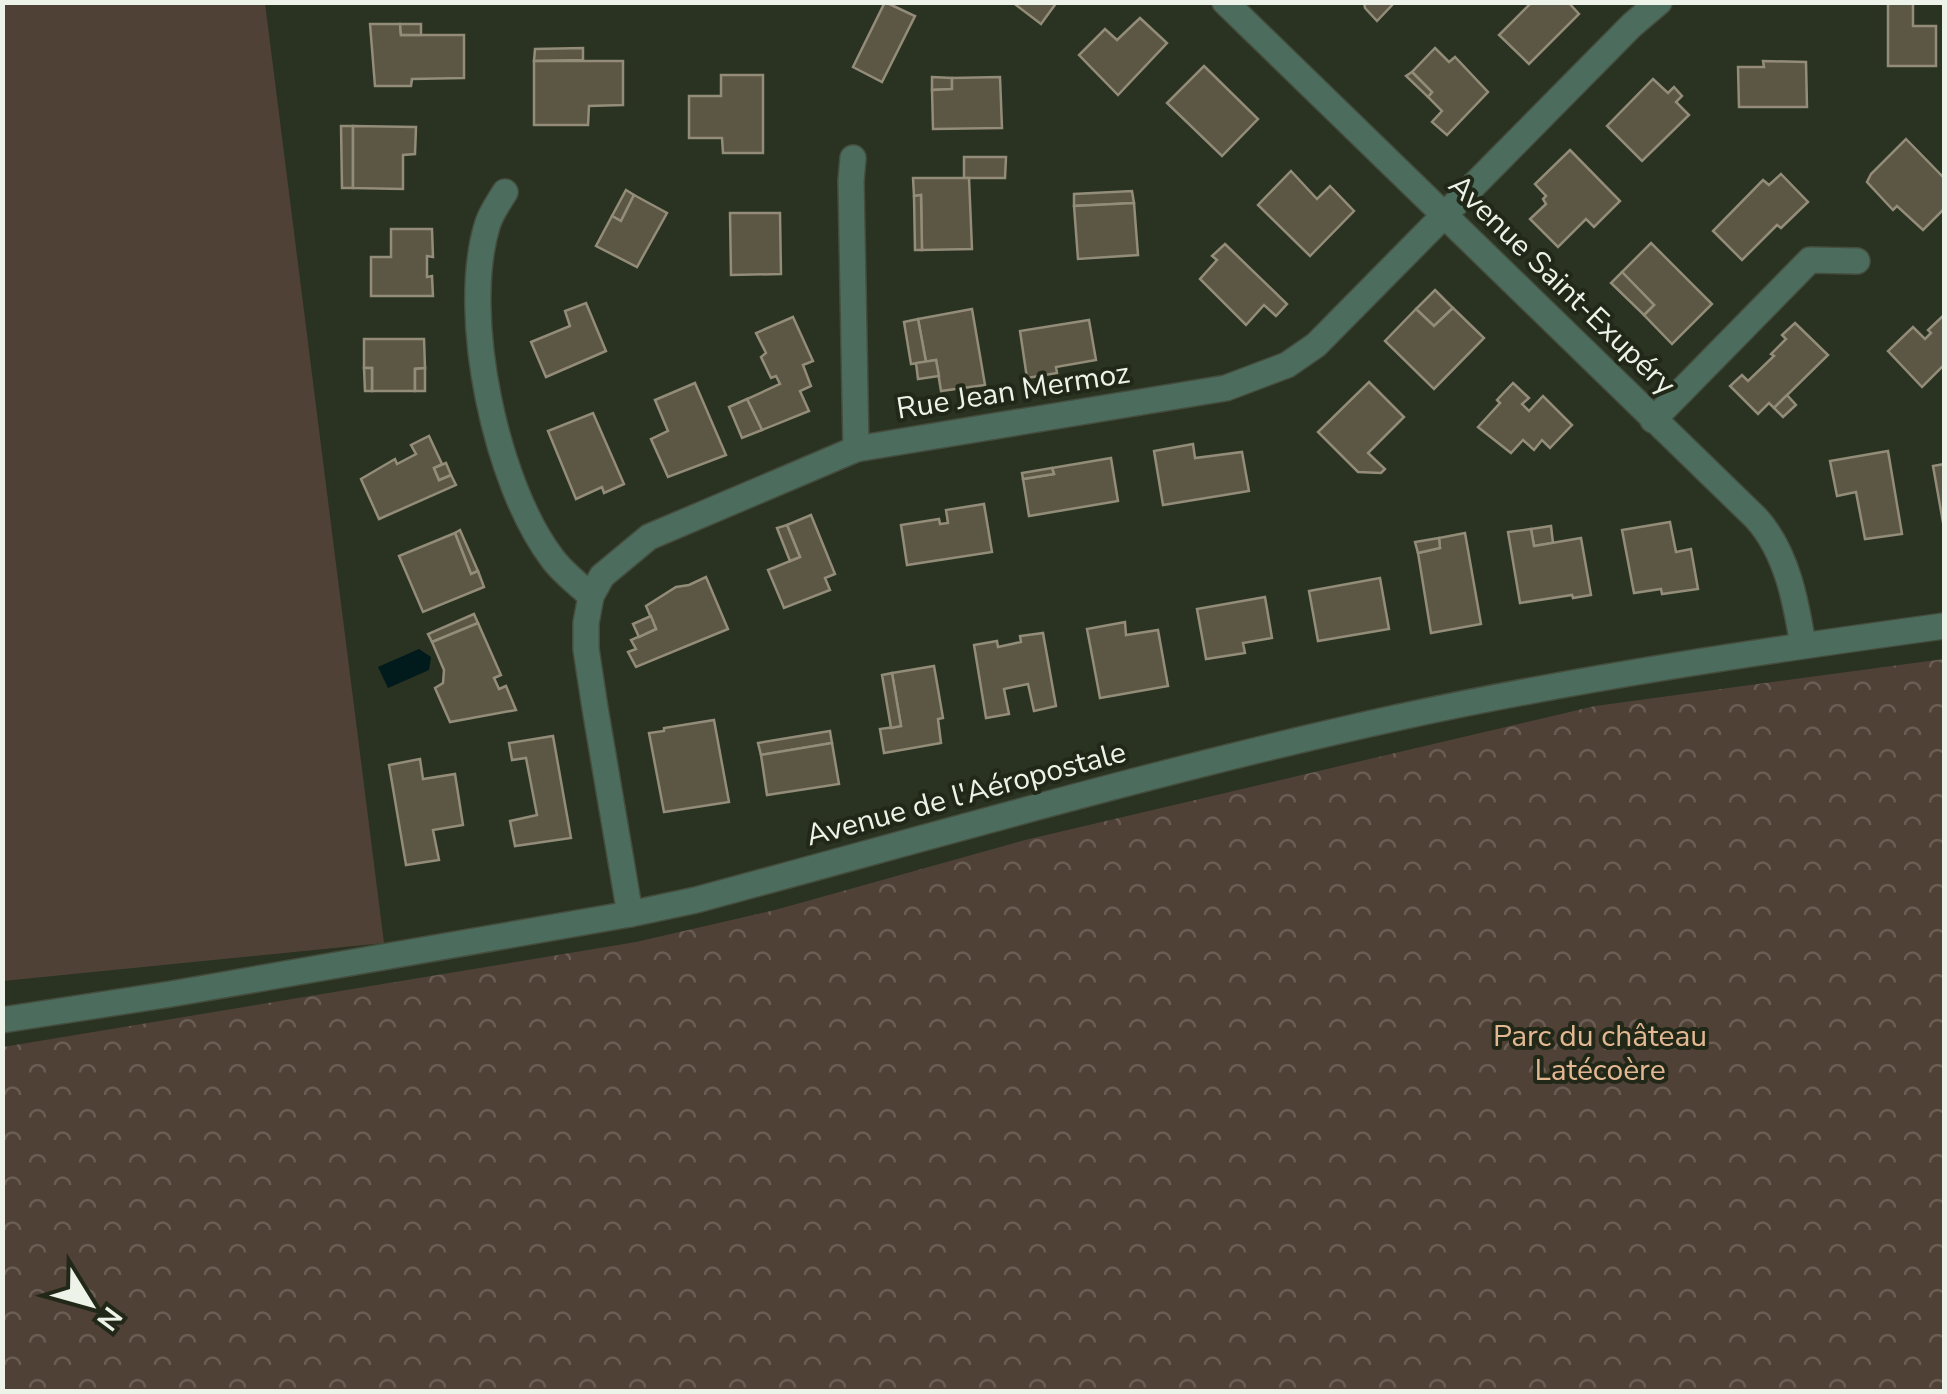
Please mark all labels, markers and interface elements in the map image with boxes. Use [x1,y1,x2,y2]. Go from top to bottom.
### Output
street label: Avenue Saint-Exupéry [1439,165,1685,405]
street label: Rue Jean Mermoz [894,352,1133,430]
street label: Avenue de l'Aéropostale [801,732,1131,856]
park label: Parc du château Latécoère [1493,1016,1707,1091]
north arrow [40,1254,140,1354]
text: N [88,1299,131,1338]

